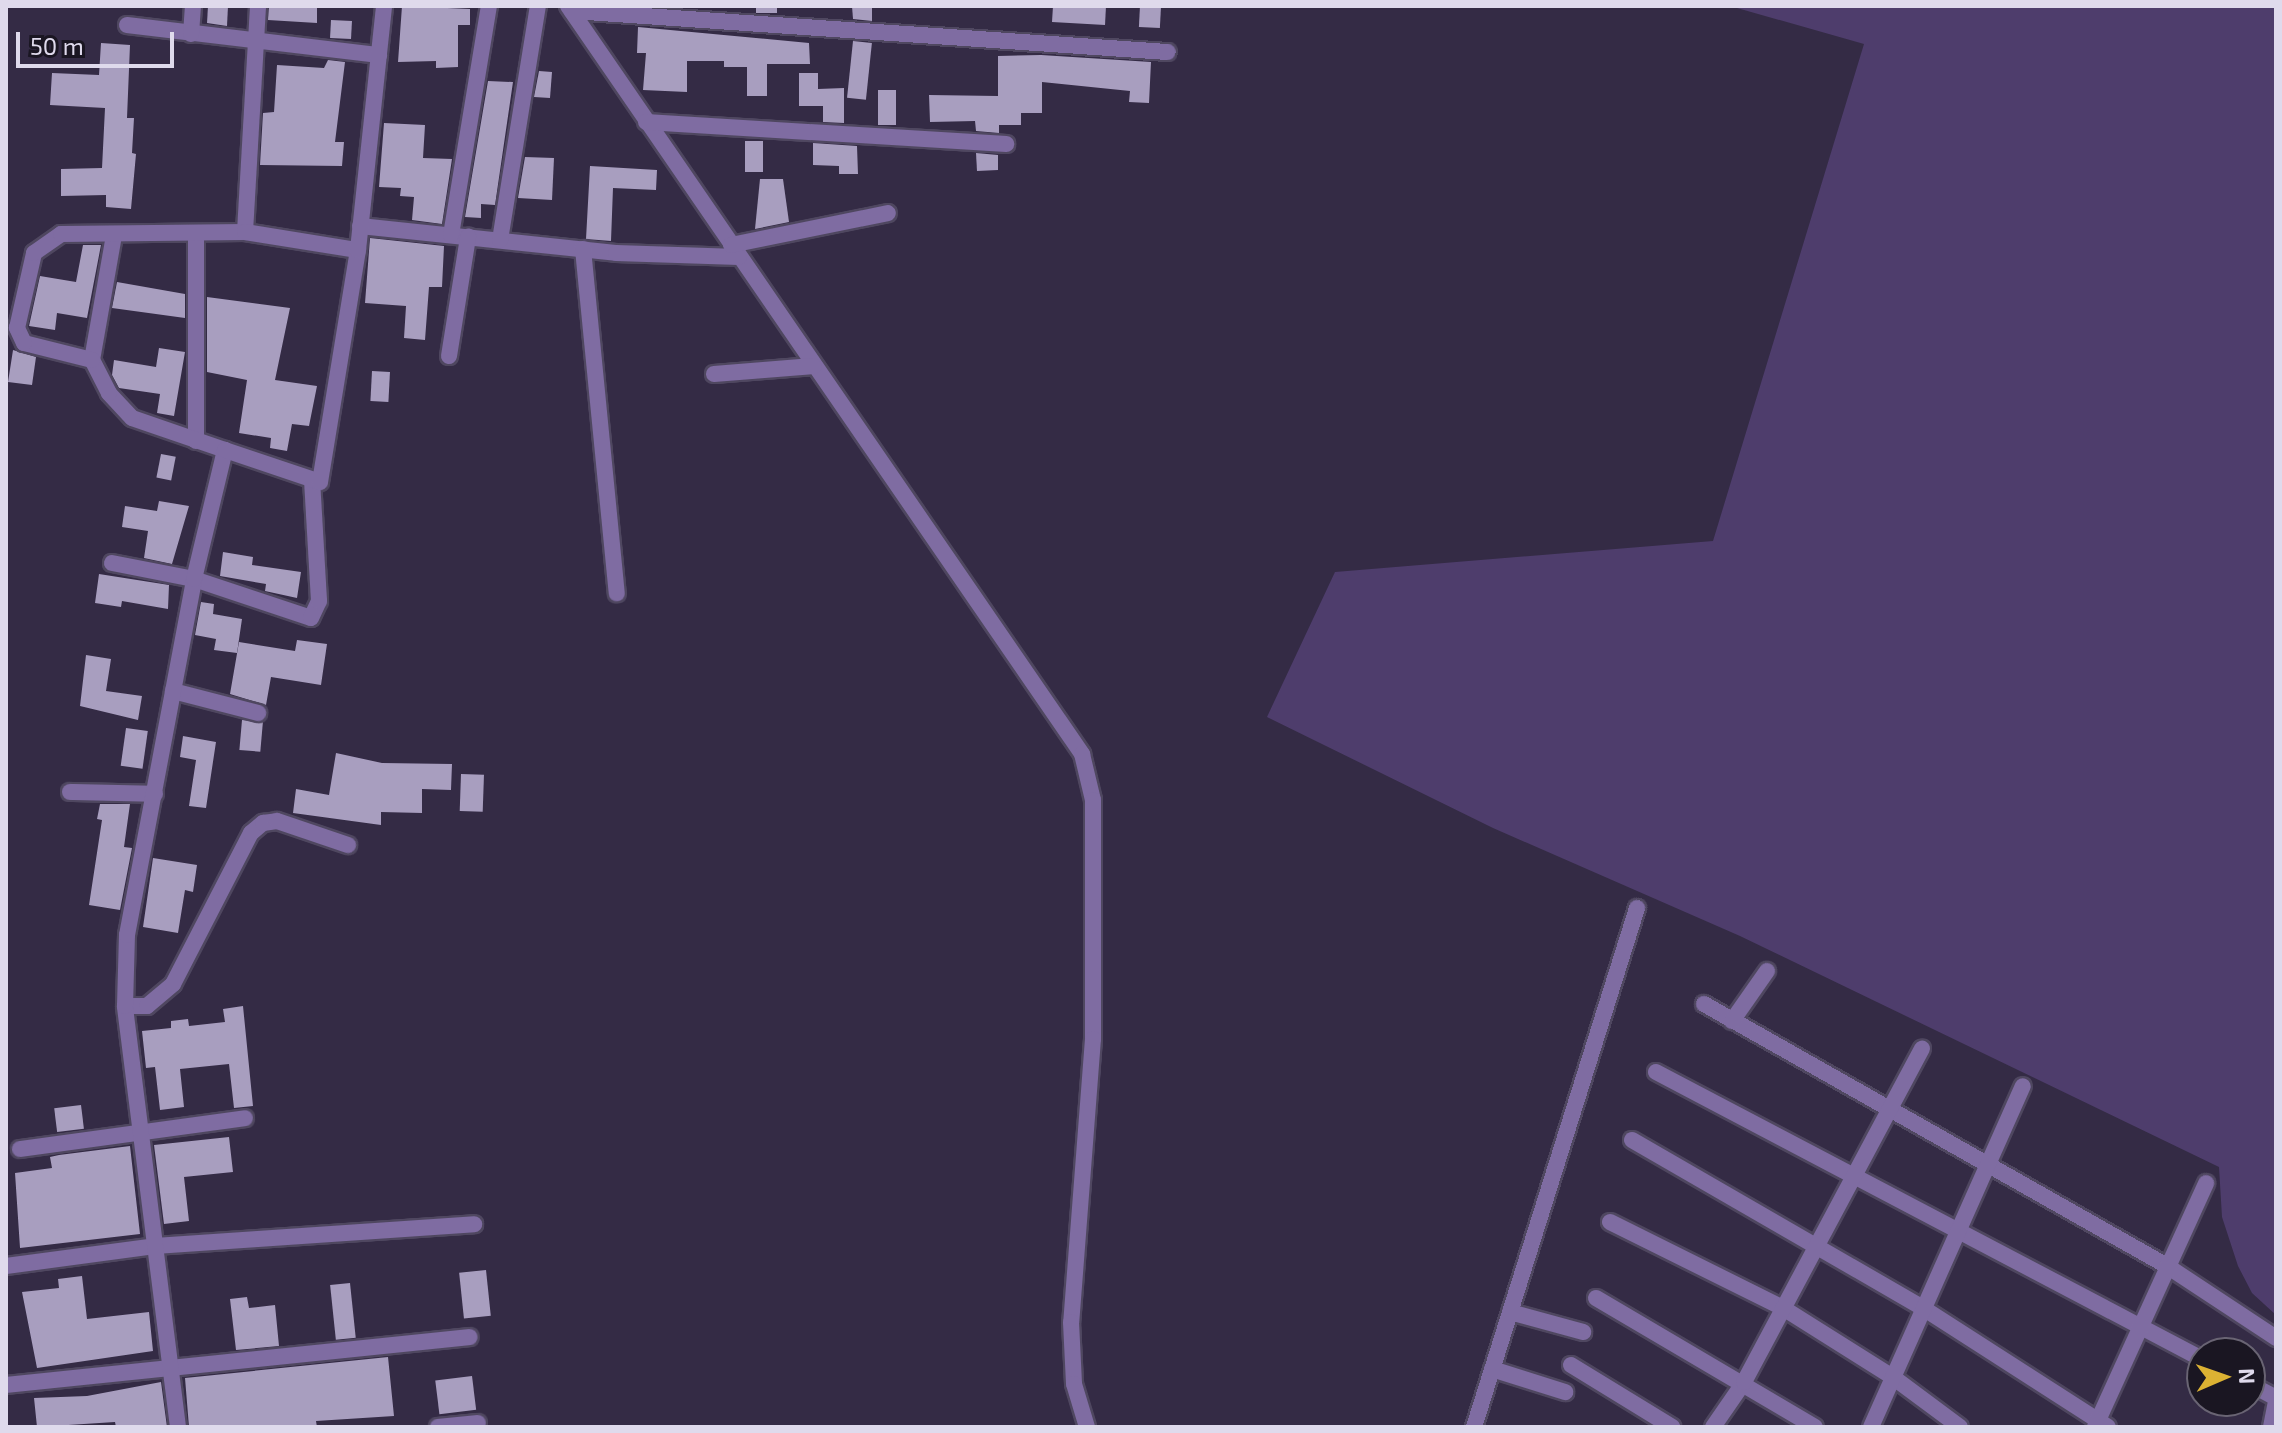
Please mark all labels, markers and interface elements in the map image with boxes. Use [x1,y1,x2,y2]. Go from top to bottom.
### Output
scale bar [20,16,178,66]
text: 50 m [30,31,84,60]
north arrow [2186,1337,2266,1417]
text: N [2235,1368,2261,1385]

